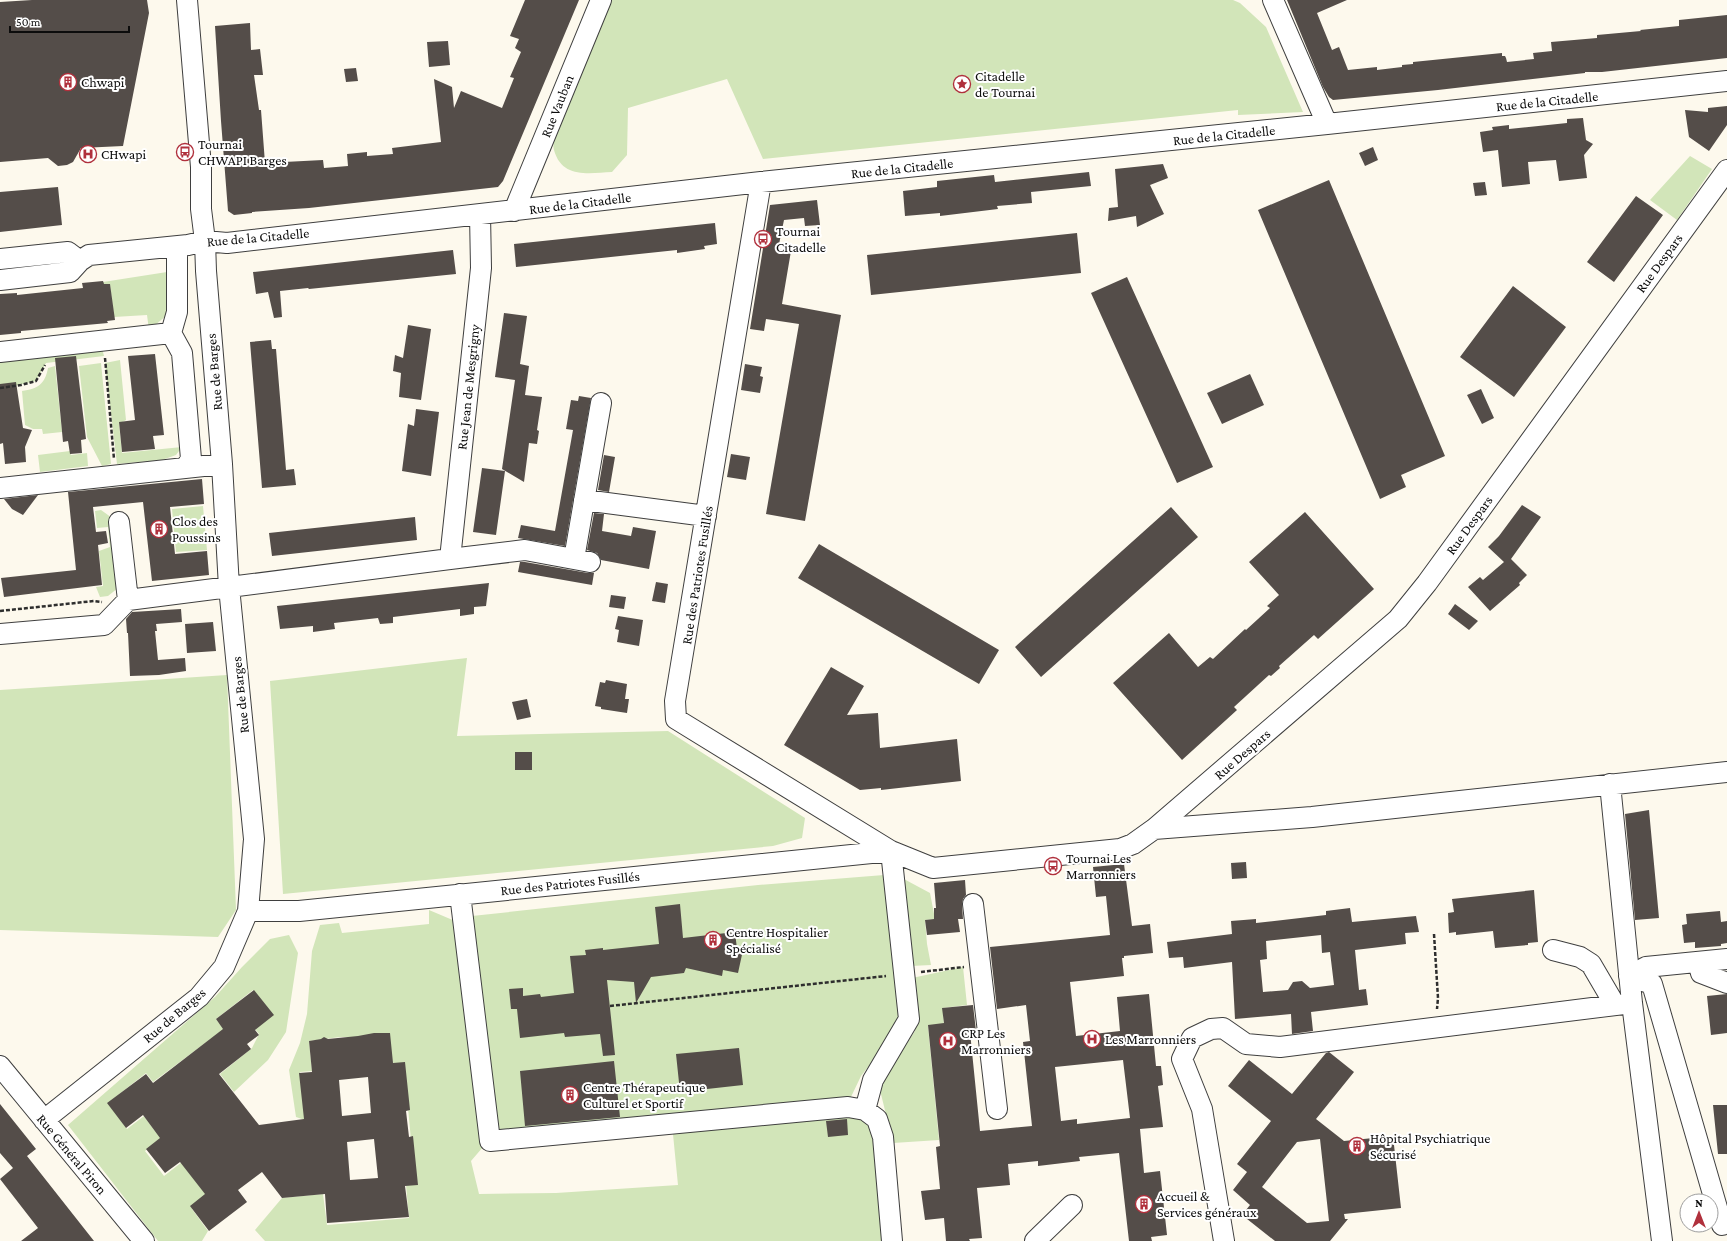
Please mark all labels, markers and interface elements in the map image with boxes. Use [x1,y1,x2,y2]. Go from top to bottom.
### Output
scale bar [10,8,129,34]
text: 50 m [16,15,41,29]
place label: Citadelle de Tournai [975,68,1036,100]
building icon: Chwapi [58,72,78,92]
street label: Rue Vauban [537,72,577,140]
place label: Chwapi [81,74,125,90]
place icon: Citadelle de Tournai [952,74,972,94]
street label: Rue de la Citadelle [1495,88,1599,114]
street label: Rue de la Citadelle [1172,122,1276,148]
place label: Tournai CHWAPI Barges [198,136,287,168]
bus stop icon: Tournai CHWAPI Barges [175,142,195,162]
hospital icon: CHwapi [78,144,98,164]
place label: CHwapi [101,146,146,162]
street label: Rue de la Citadelle [850,155,954,181]
street label: Rue de la Citadelle [528,189,632,217]
place label: Tournai Citadelle [776,223,826,255]
street label: Rue de la Citadelle [206,225,310,249]
bus stop icon: Tournai Citadelle [753,229,773,249]
street label: Rue Despars [1632,230,1686,296]
street label: Rue Jean de Mesgrigny [453,323,483,451]
street label: Rue de Barges [203,333,225,411]
street label: Rue Despars [1442,492,1496,558]
street label: Rue des Patriotes Fusillés [678,505,716,645]
place label: Clos des Poussins [172,513,221,545]
building icon: Clos des Poussins [149,519,169,539]
street label: Rue de Barges [228,656,252,734]
street label: Rue Despars [1211,725,1273,783]
place label: Tournai Les Marronniers [1066,850,1136,882]
bus stop icon: Tournai Les Marronniers [1043,856,1063,876]
street label: Rue des Patriotes Fusillés [500,868,640,898]
place label: Centre Hospitalier Spécialisé [726,924,828,956]
building icon: Centre Hospitalier Spécialisé [703,930,723,950]
street label: Rue de Barges [139,984,209,1046]
place label: CRP Les Marronniers [961,1025,1031,1057]
hospital icon: Les Marronniers [1082,1029,1102,1049]
hospital icon: CRP Les Marronniers [938,1031,958,1051]
place label: Les Marronniers [1105,1031,1196,1047]
place label: Centre Thérapeutique Culturel et Sportif [583,1079,705,1111]
building icon: Centre Thérapeutique Culturel et Sportif [560,1085,580,1105]
street label: Rue Général Piron [34,1111,111,1198]
place label: Hôpital Psychiatrique Sécurisé [1370,1130,1491,1162]
building icon: Hôpital Psychiatrique Sécurisé [1347,1136,1367,1156]
place label: Accueil & Services généraux [1157,1188,1257,1220]
north arrow [1679,1193,1719,1233]
building icon: Accueil & Services généraux [1134,1194,1154,1214]
text: N [1695,1197,1703,1209]

